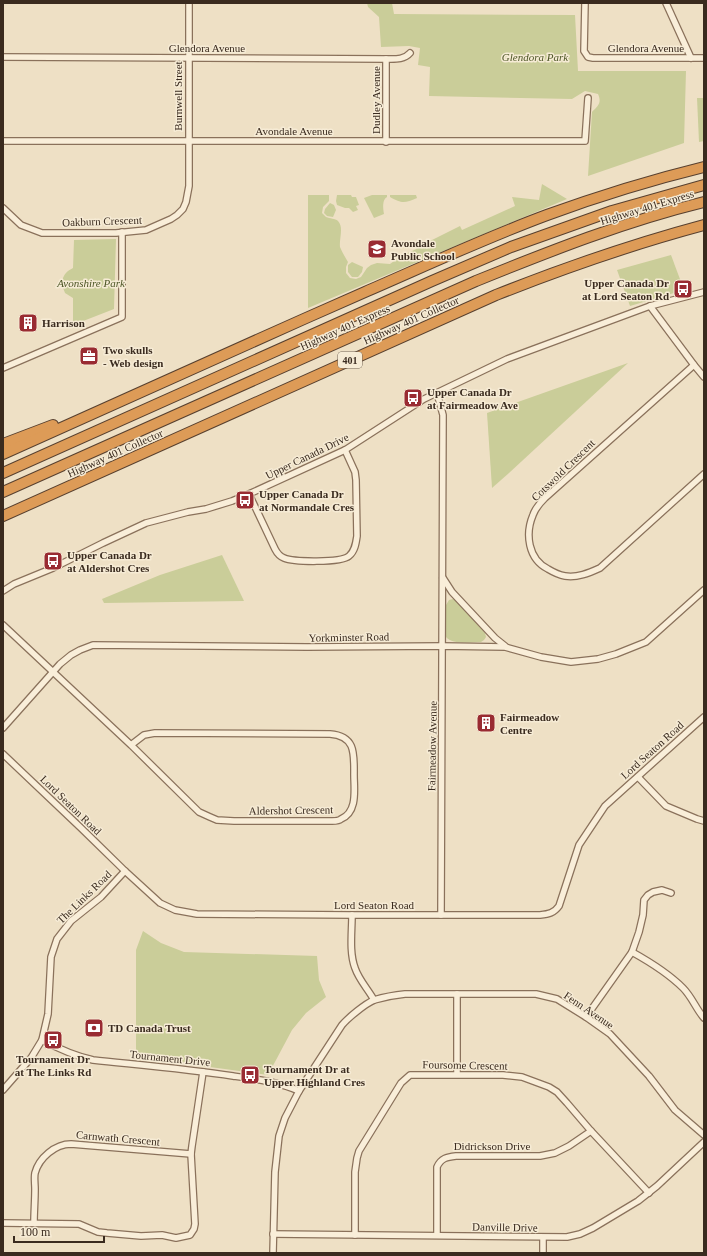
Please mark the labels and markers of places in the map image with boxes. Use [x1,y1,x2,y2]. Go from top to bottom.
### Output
place label: Avondale Public School [391,237,455,262]
school or university icon: Avondale Public School [366,238,388,260]
place label: Upper Canada Dr at Lord Seaton Rd [582,277,669,302]
bus stop icon: Upper Canada Dr at Lord Seaton Rd [672,278,694,300]
building icon: Harrison [17,312,39,334]
place label: Harrison [42,317,85,329]
place label: Two skulls - Web design [103,344,163,369]
office icon: Two skulls - Web design [78,345,100,367]
place label: Upper Canada Dr at Fairmeadow Ave [427,386,518,411]
bus stop icon: Upper Canada Dr at Fairmeadow Ave [402,387,424,409]
place label: Upper Canada Dr at Normandale Cres [259,488,355,513]
bus stop icon: Upper Canada Dr at Normandale Cres [234,489,256,511]
place label: Upper Canada Dr at Aldershot Cres [67,549,152,574]
bus stop icon: Upper Canada Dr at Aldershot Cres [42,550,64,572]
place label: Fairmeadow Centre [500,711,559,736]
building icon: Fairmeadow Centre [475,712,497,734]
bank icon: TD Canada Trust [83,1017,105,1039]
place label: TD Canada Trust [108,1022,191,1034]
bus stop icon: Tournament Dr at The Links Rd [42,1029,64,1051]
place label: Tournament Dr at The Links Rd [15,1053,91,1078]
place label: Tournament Dr at Upper Highland Cres [264,1063,366,1088]
bus stop icon: Tournament Dr at Upper Highland Cres [239,1064,261,1086]

